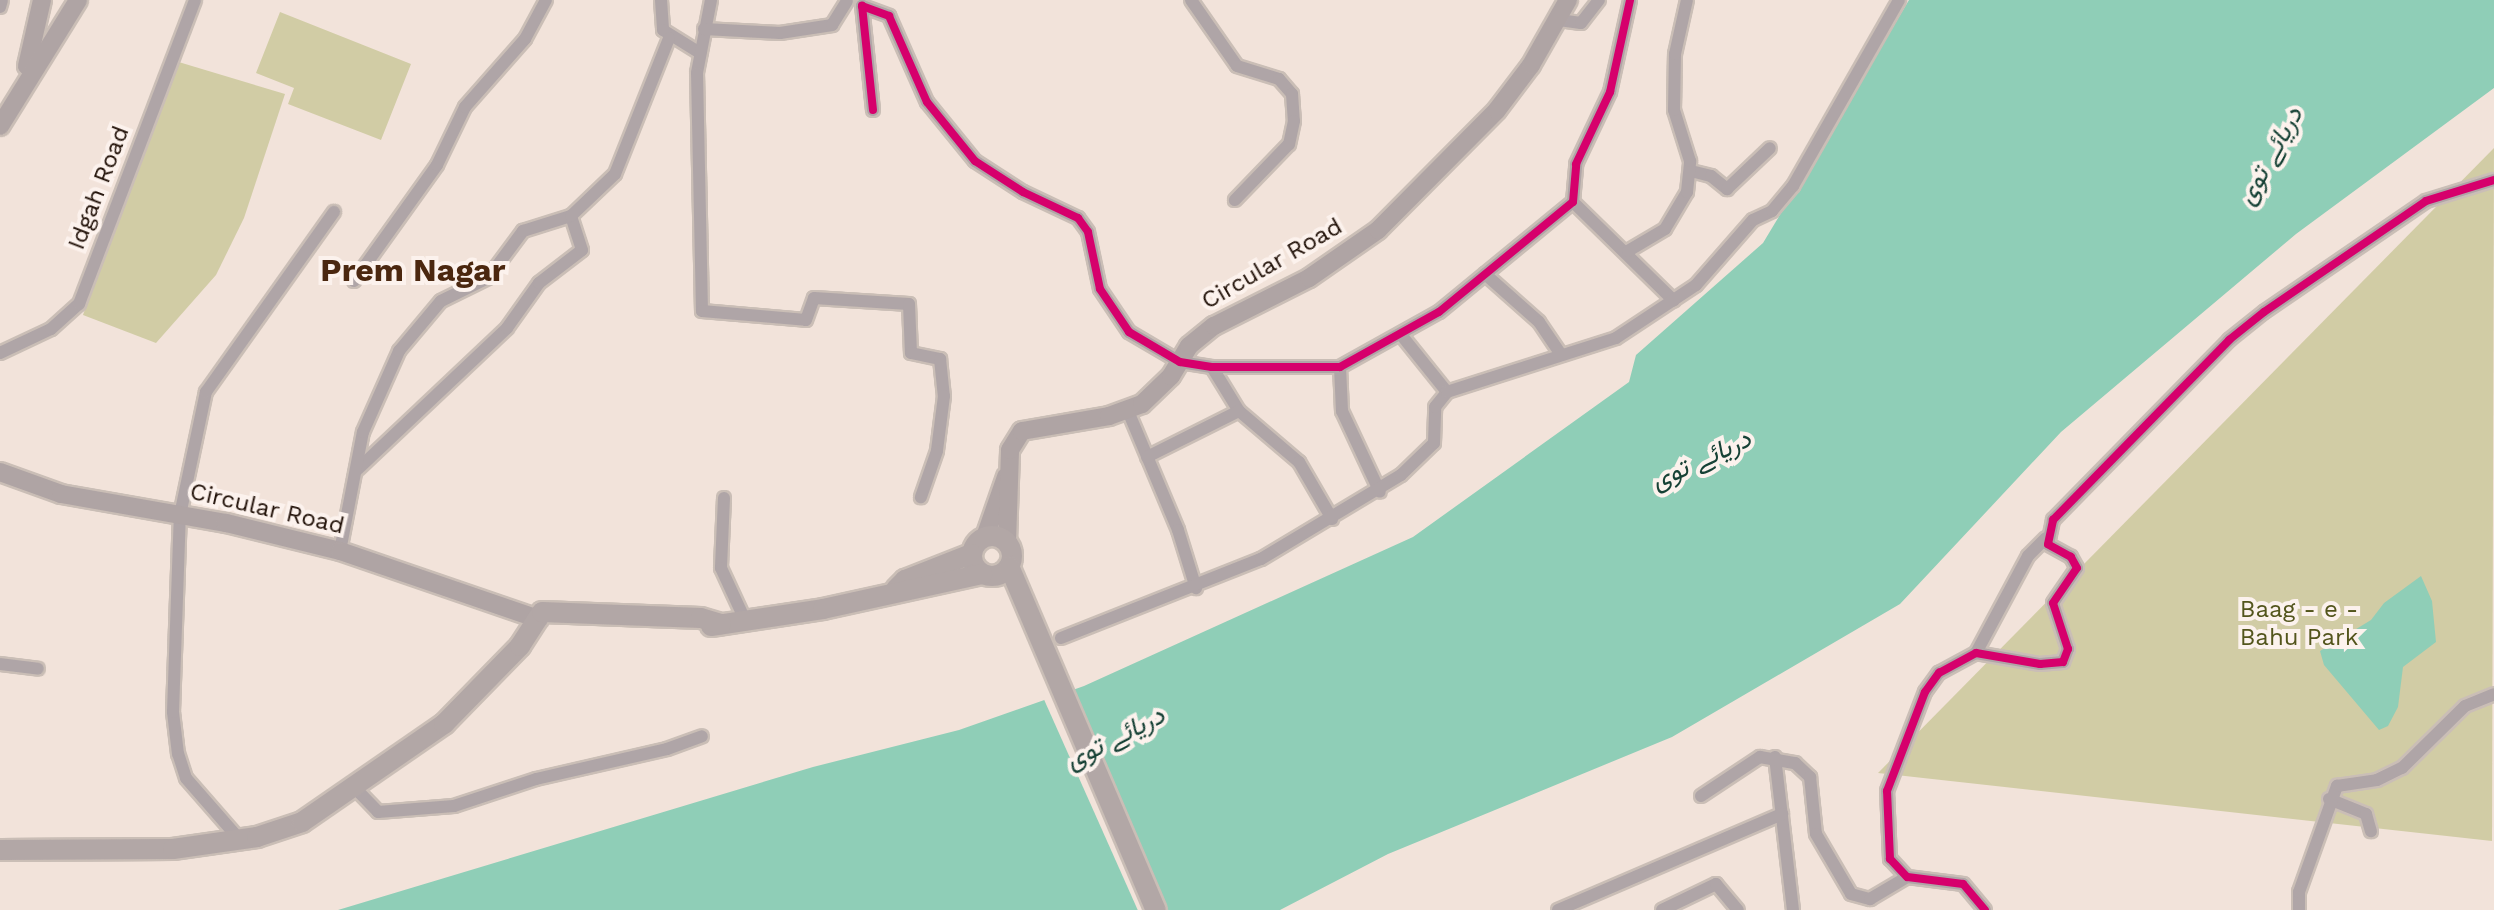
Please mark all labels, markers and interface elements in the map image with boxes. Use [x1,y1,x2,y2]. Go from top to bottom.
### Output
water label: دریائے توی [2230,102,2310,210]
street label: Idgah Road [62,122,136,254]
street label: Circular Road [1196,212,1348,316]
district label: Prem Nagar [320,251,506,289]
water label: دریائے توی [1646,423,1756,497]
street label: Circular Road [187,477,347,541]
park label: Baag - e - Bahu Park [2240,596,2358,652]
water label: دریائے توی [1060,700,1170,776]

